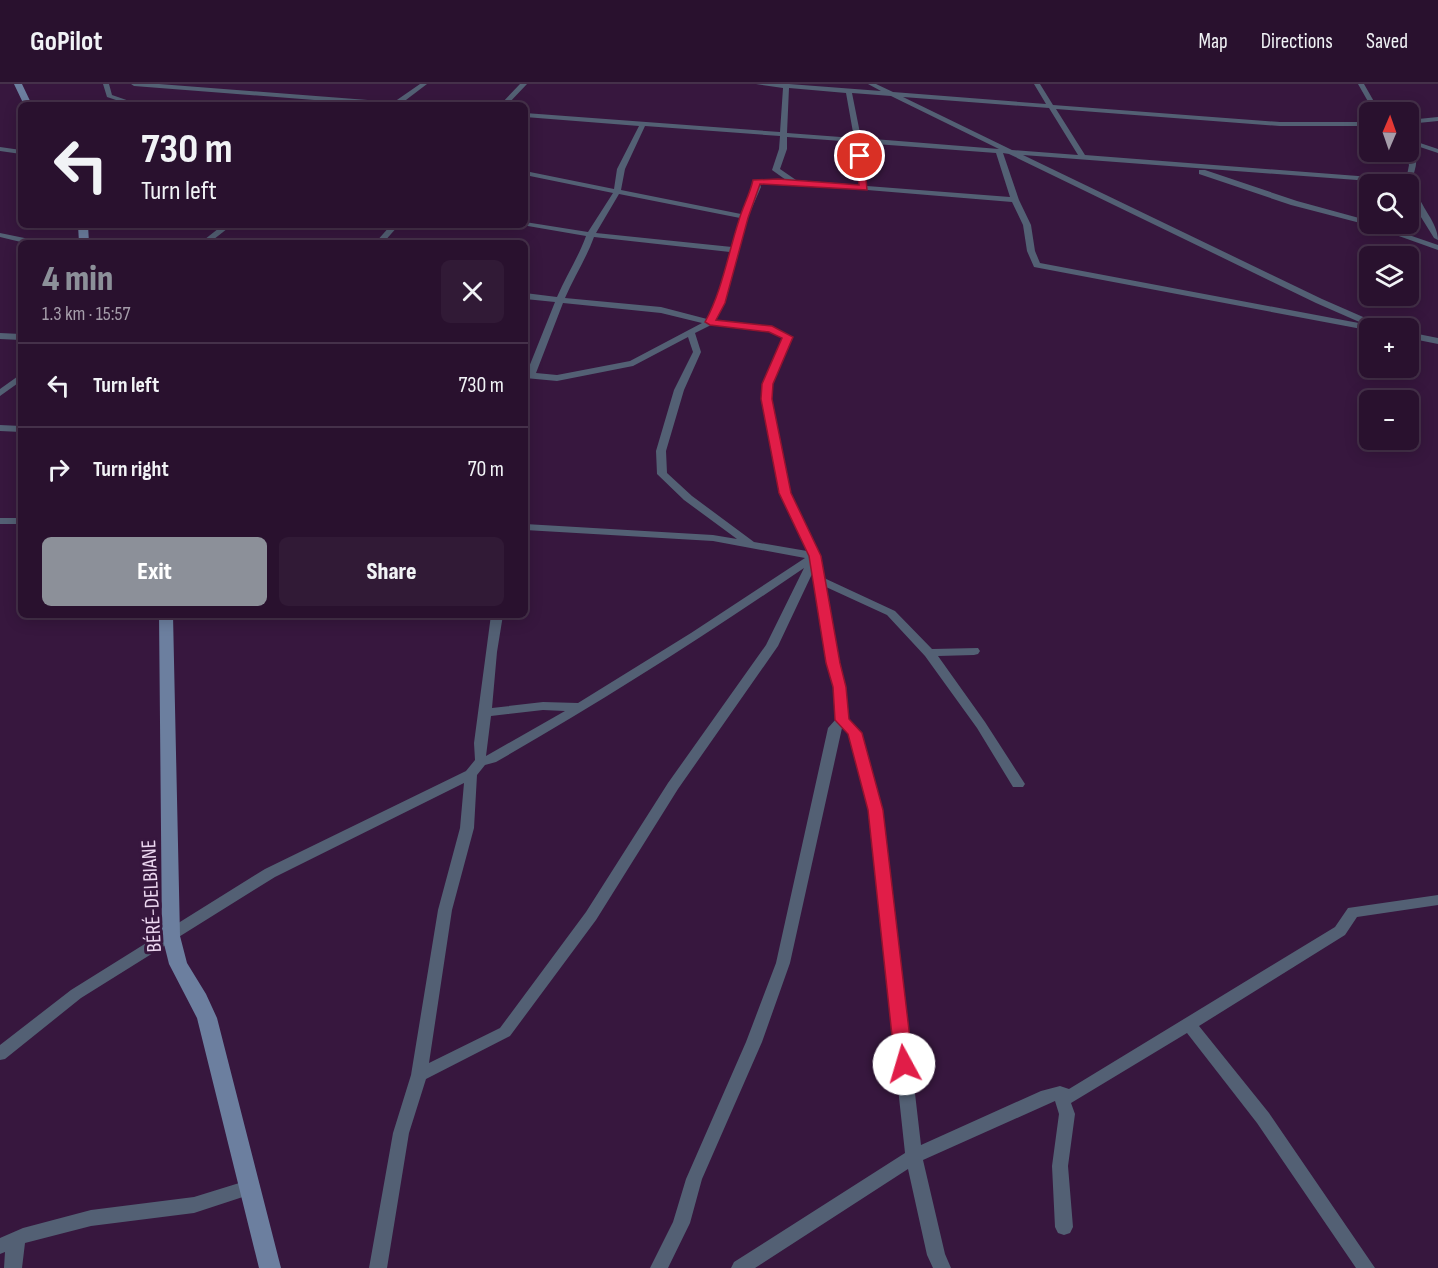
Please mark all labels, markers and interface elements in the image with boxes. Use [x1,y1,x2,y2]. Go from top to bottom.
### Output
text: GoPilot [30,25,102,58]
text: Map [1198,29,1228,54]
text: Directions [1261,29,1333,54]
text: Saved [1366,29,1408,54]
north arrow [1359,102,1419,162]
map controls [1359,102,1419,450]
text: 730 m [141,124,233,175]
icon: left [42,126,120,204]
pin [834,130,885,181]
icon: arrive [843,139,876,172]
button: search [1359,174,1419,234]
text: Turn left [141,175,217,207]
button: layers [1359,246,1419,306]
text: 4 min [42,258,113,301]
button: close [441,260,504,323]
text: 1.3 km · 15:57 [42,302,130,326]
button: + [1359,318,1419,378]
icon: left [42,369,75,402]
text: Turn left [93,372,159,399]
text: 730 m [459,372,504,399]
button: − [1359,390,1419,450]
icon: right [42,453,75,486]
text: Turn right [93,456,169,483]
text: 70 m [468,456,504,483]
button: Exit [42,537,267,606]
button: Share [279,537,504,606]
street label: BÉRÉ-DELBIANE [136,839,167,953]
position arrow [872,1032,936,1096]

